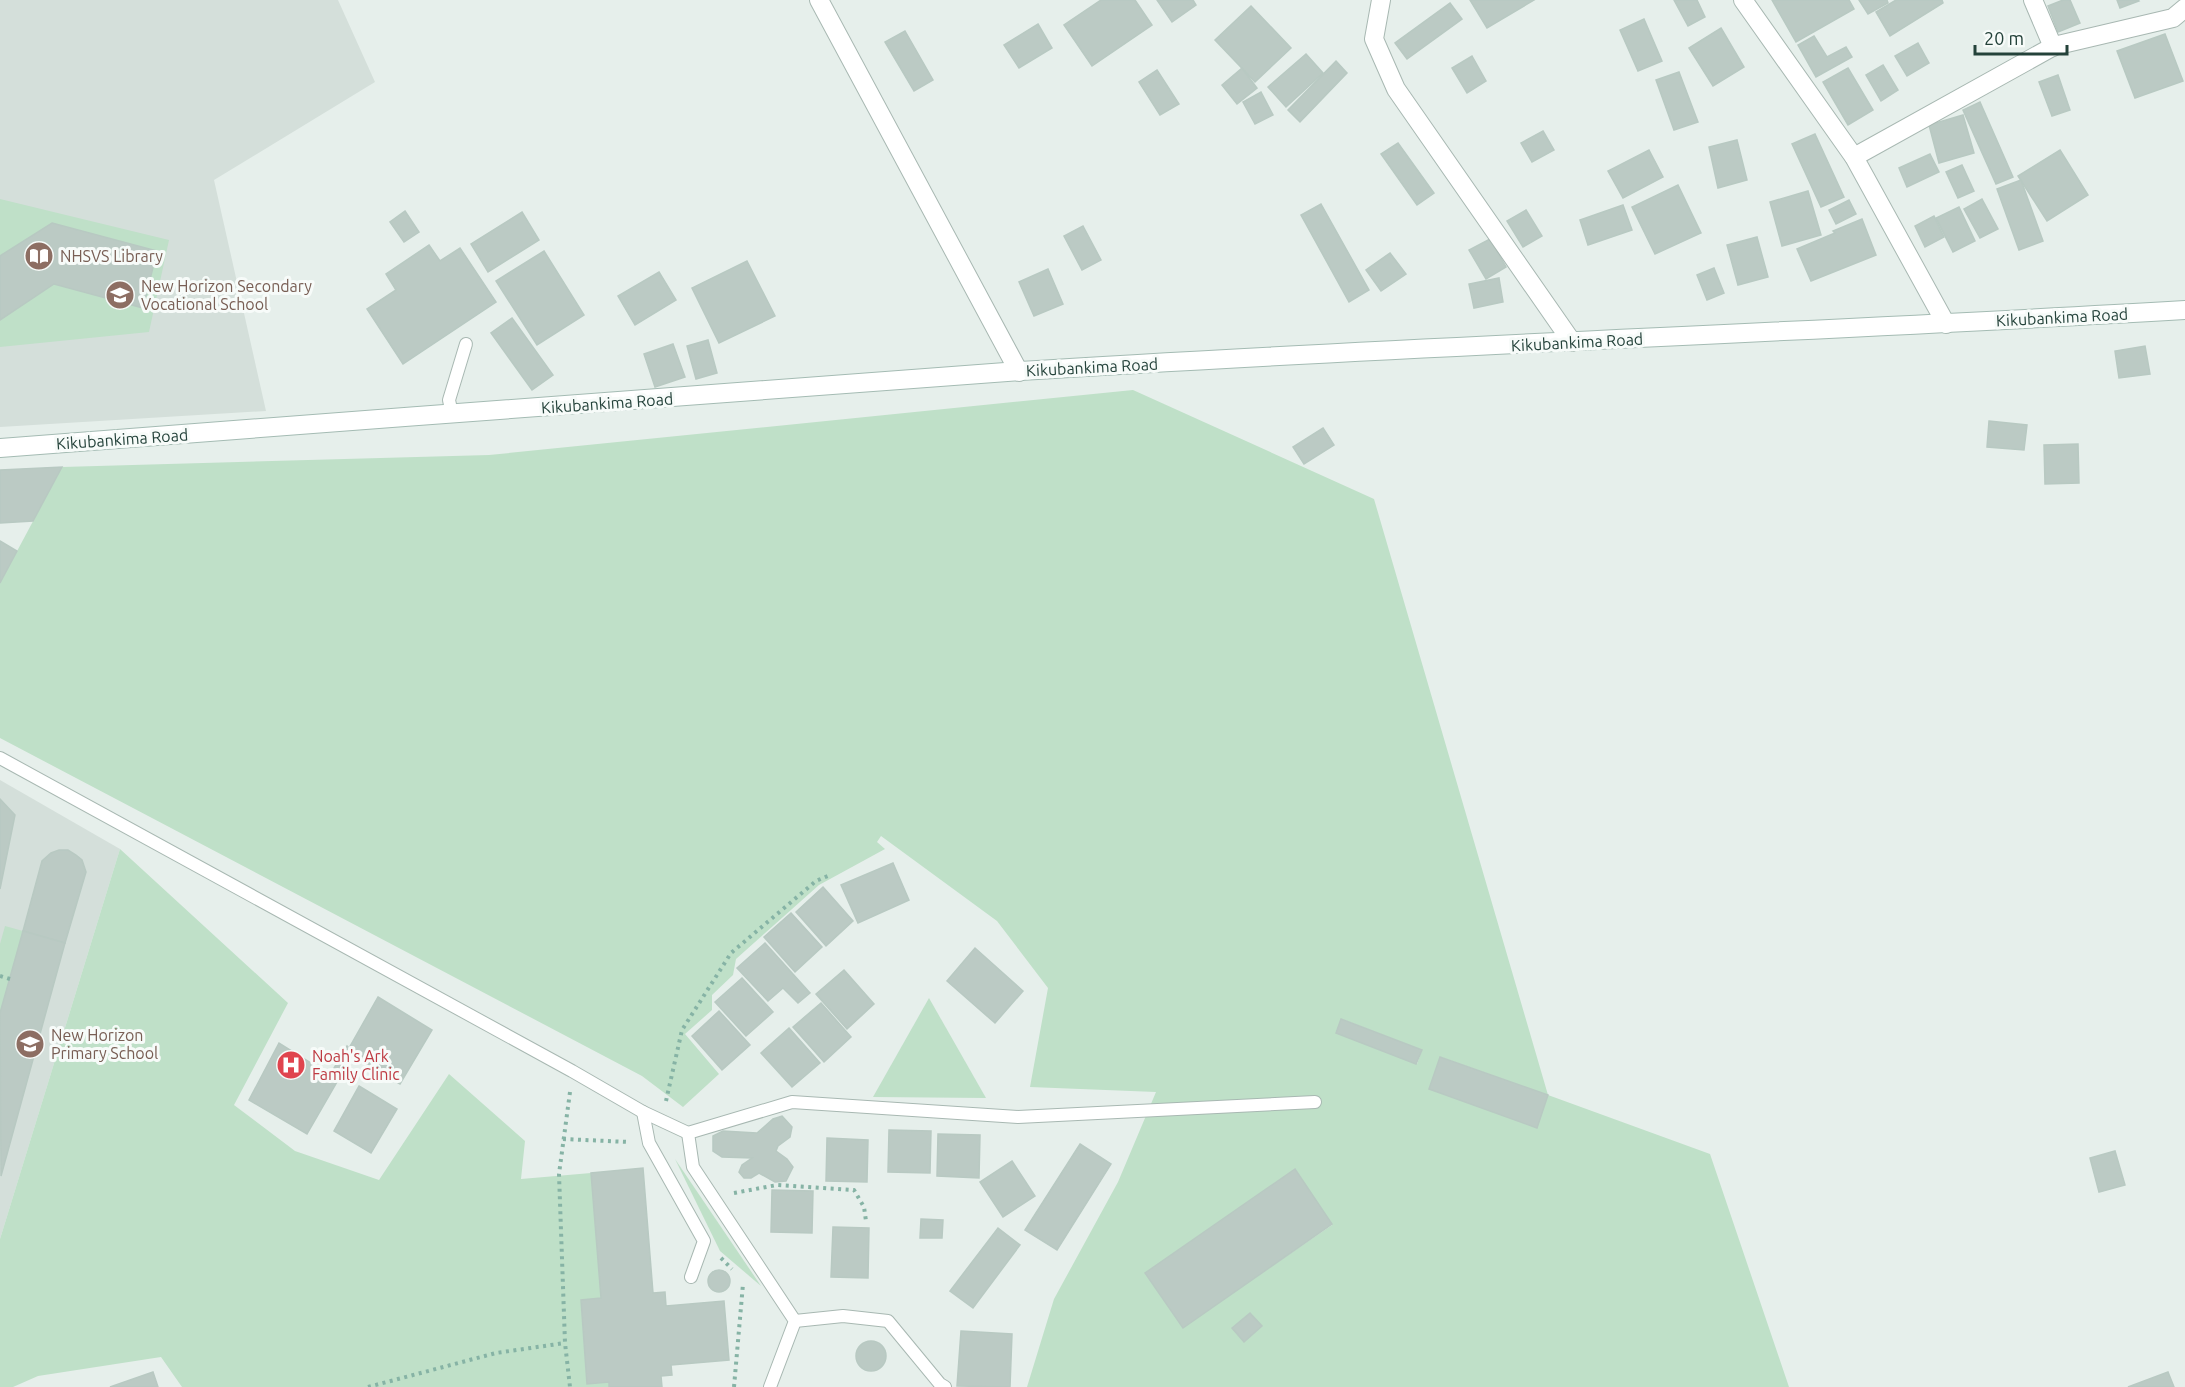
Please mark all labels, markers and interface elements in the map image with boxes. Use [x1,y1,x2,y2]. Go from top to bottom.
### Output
scale bar [1975,18,2066,56]
text: 20 m [1984,28,2024,48]
library icon: NHSVS Library [23,240,55,272]
place label: NHSVS Library [60,247,163,265]
place label: New Horizon Secondary Vocational School [141,277,312,313]
school or university icon: New Horizon Secondary Vocational School [104,279,136,311]
street label: Kikubankima Road [1995,305,2129,329]
street label: Kikubankima Road [1510,330,1644,354]
street label: Kikubankima Road [1025,355,1159,379]
street label: Kikubankima Road [540,389,674,417]
street label: Kikubankima Road [55,425,189,453]
place label: New Horizon Primary School [51,1026,158,1062]
school or university icon: New Horizon Primary School [14,1028,46,1060]
place label: Noah's Ark Family Clinic [312,1047,400,1083]
hospital icon: Noah's Ark Family Clinic [275,1049,307,1081]

